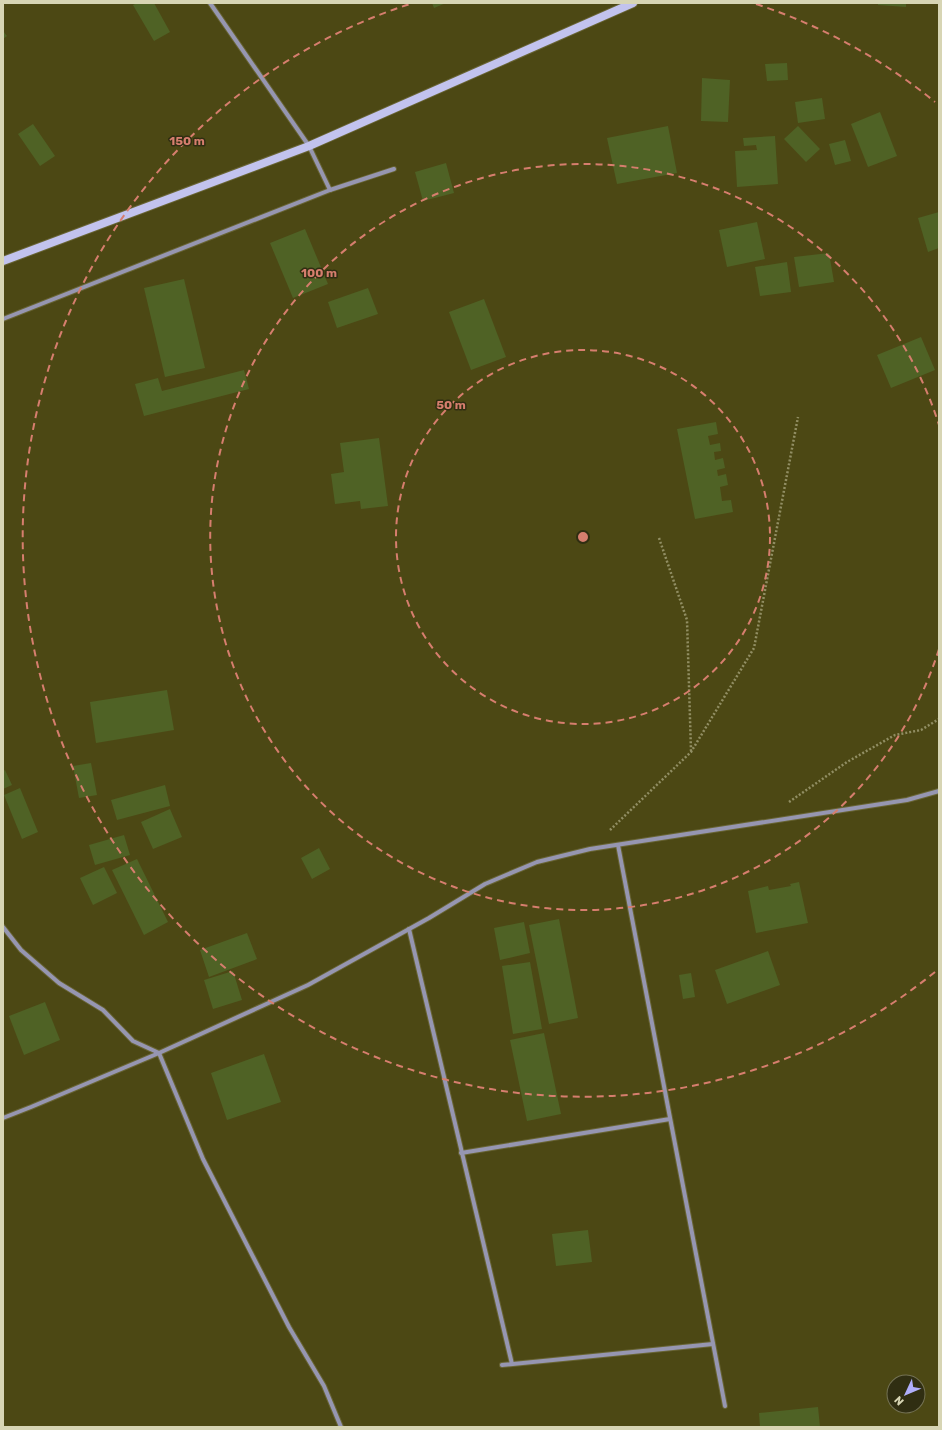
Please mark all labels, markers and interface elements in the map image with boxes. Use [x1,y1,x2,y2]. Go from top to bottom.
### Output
text: 150 m [169,134,205,148]
text: 100 m [301,266,337,280]
text: 50 m [436,398,466,412]
centre of rings [576,530,590,544]
north arrow [886,1374,926,1414]
text: N [892,1393,907,1408]

